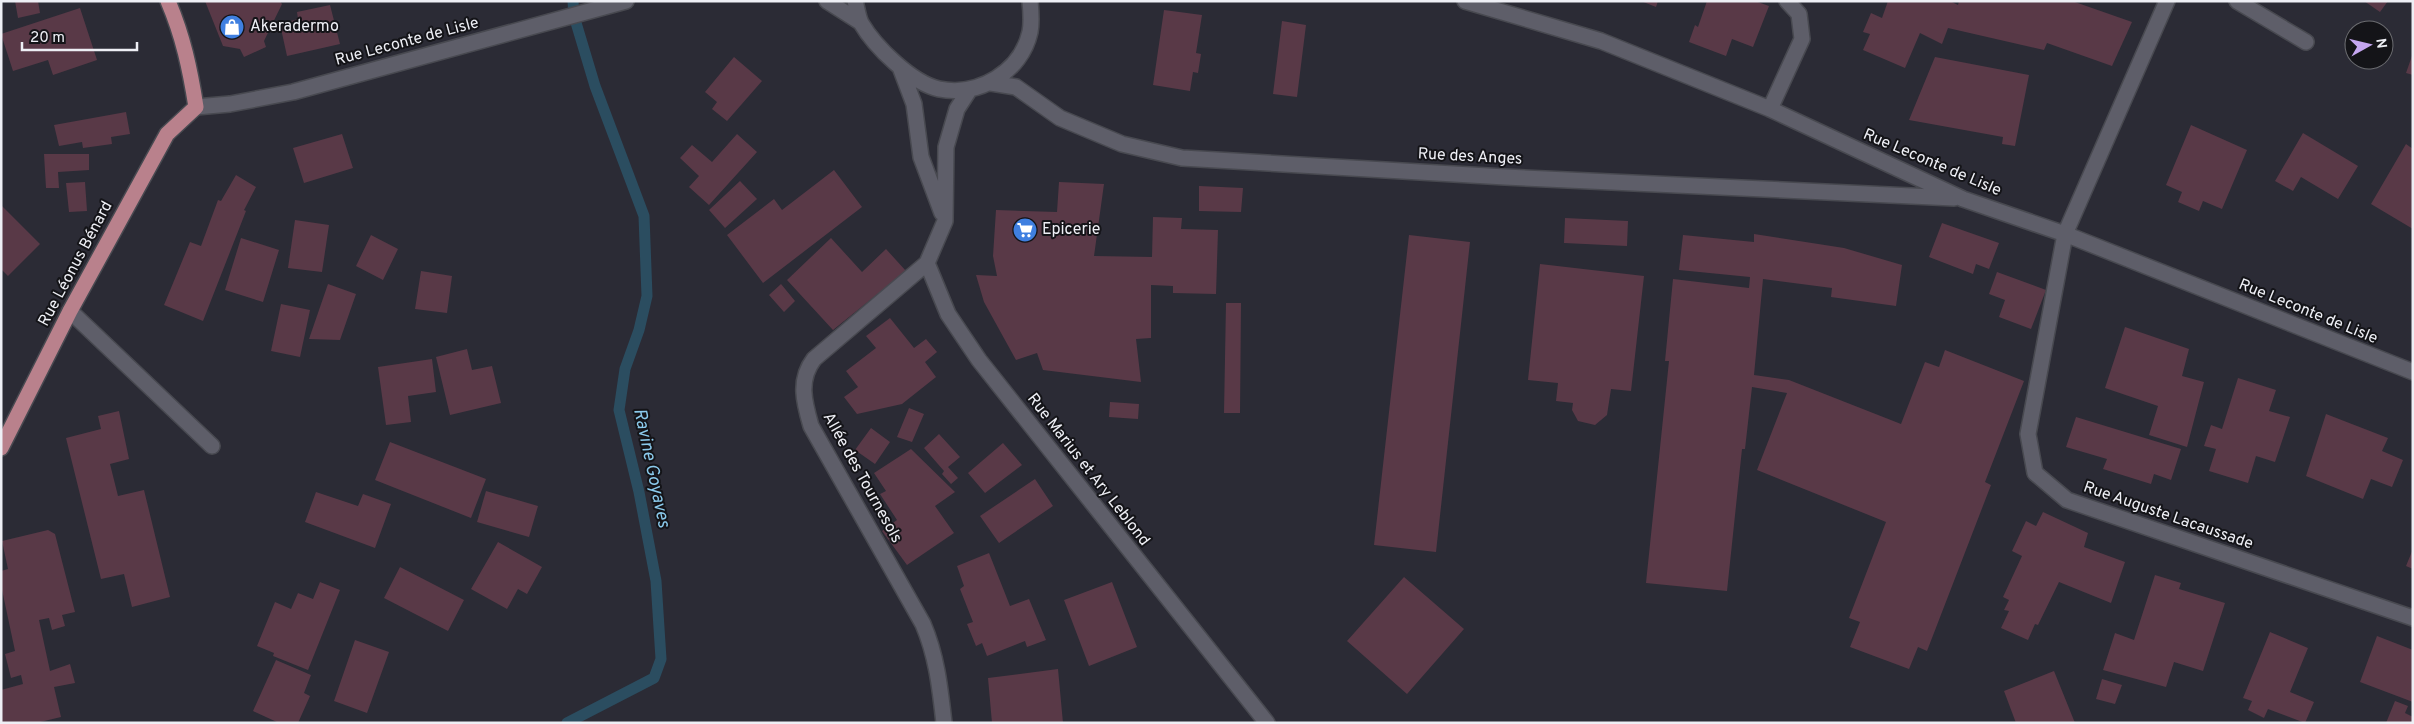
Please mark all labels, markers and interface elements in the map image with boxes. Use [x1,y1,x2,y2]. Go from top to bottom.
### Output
street label: Rue Leconte de Lisle [333,13,481,71]
shop icon: Akeradermo [219,14,245,40]
place label: Akeradermo [250,17,339,37]
scale bar [22,20,138,52]
north arrow [2344,20,2394,70]
text: 20 m [30,29,65,48]
text: N [2371,37,2390,50]
street label: Rue Leconte de Lisle [1860,125,2004,201]
street label: Rue des Anges [1417,144,1523,170]
street label: Rue Léonus Bénard [35,198,117,330]
supermarket icon: Epicerie [1012,217,1038,243]
place label: Epicerie [1042,220,1100,240]
street label: Rue Leconte de Lisle [2236,275,2380,349]
street label: Rue Marius et Ary Leblond [1022,390,1154,550]
water label: Ravine Goyaves [627,406,675,531]
street label: Allée des Tournesols [818,409,906,547]
street label: Rue Auguste Lacaussade [2080,478,2256,554]

